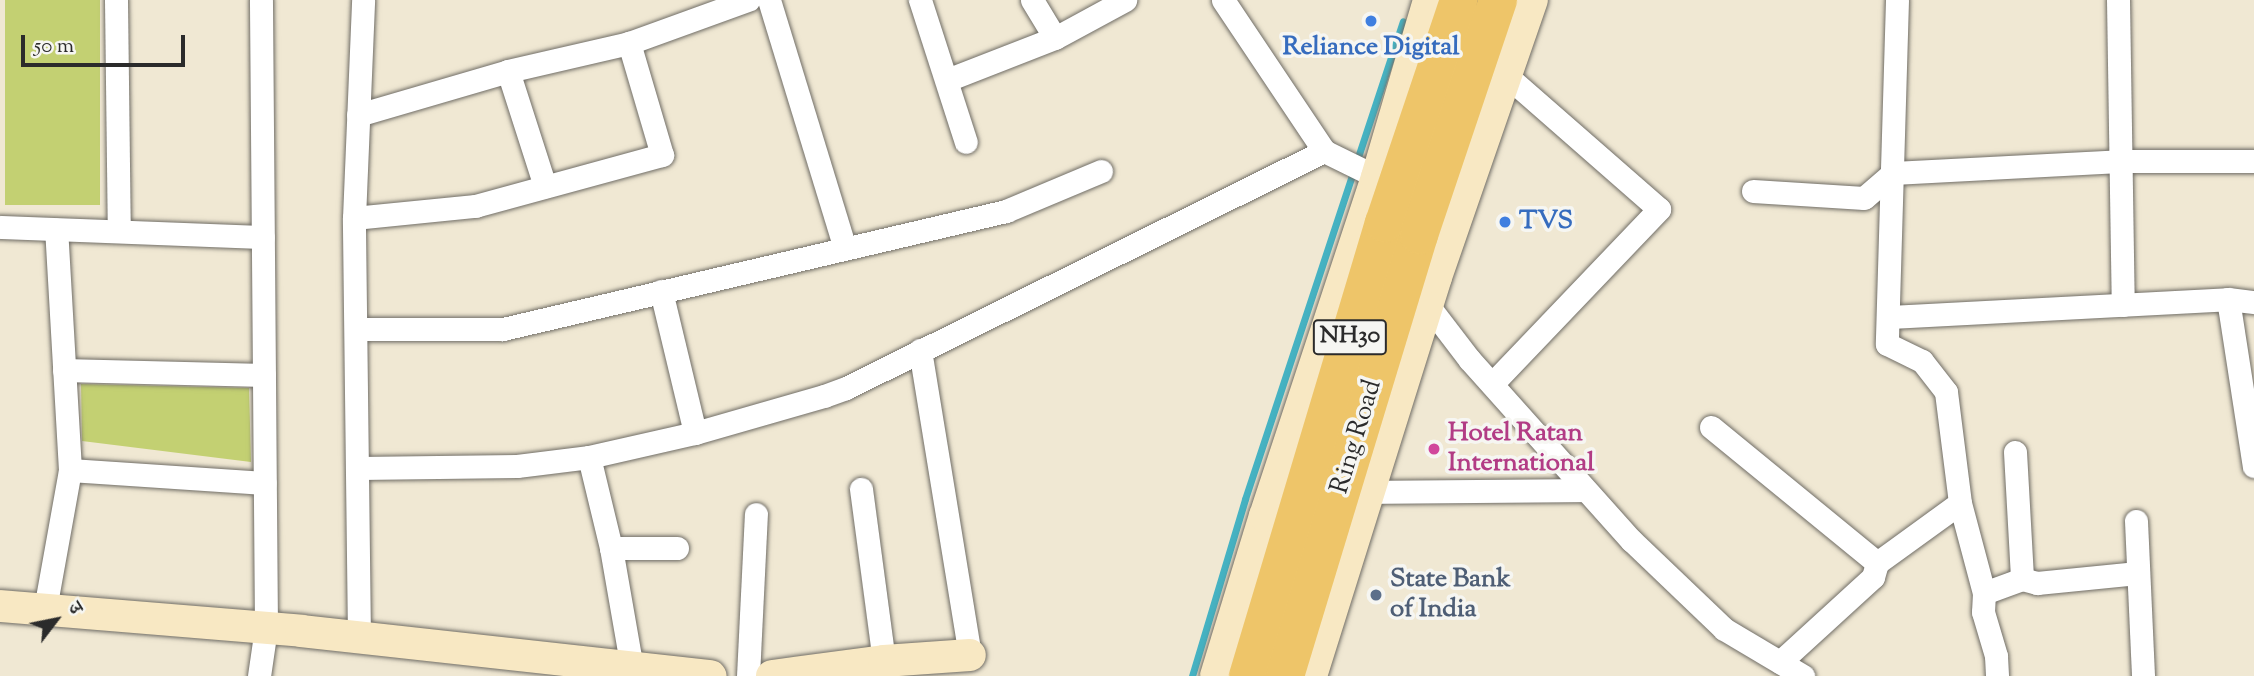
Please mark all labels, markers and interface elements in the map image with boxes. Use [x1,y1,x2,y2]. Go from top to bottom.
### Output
marker: Reliance Digital [1363,13,1379,29]
scale bar [24,21,189,65]
text: 50 m [34,32,74,62]
place label: Reliance Digital [1283,32,1459,64]
place label: TVS [1519,206,1573,238]
marker: TVS [1497,214,1513,230]
road number: NH30 [1312,316,1388,358]
street label: Ring Road [1325,376,1389,498]
place label: Hotel Ratan International [1448,418,1594,480]
marker: Hotel Ratan International [1426,441,1442,457]
place label: State Bank of India [1390,564,1511,626]
north arrow [21,585,91,655]
marker: State Bank of India [1368,587,1384,603]
text: उ [60,597,88,620]

